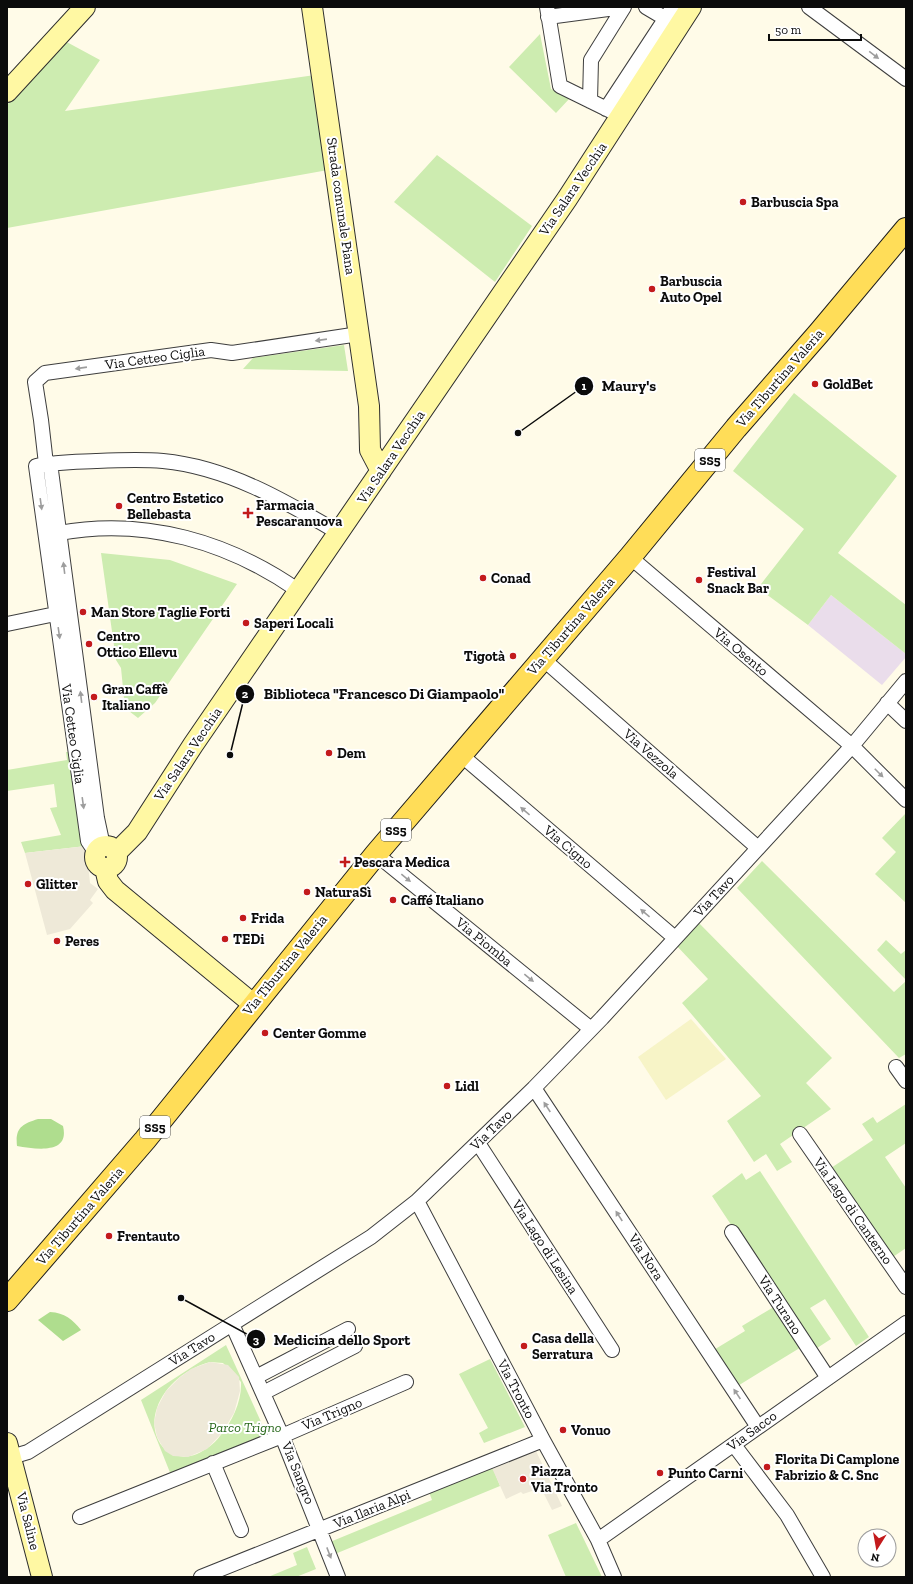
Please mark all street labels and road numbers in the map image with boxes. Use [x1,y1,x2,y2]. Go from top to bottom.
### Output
street label: Strada comunale Piana [323,136,359,276]
street label: Via Salara Vecchia [535,139,611,240]
street label: Via Tiburtina Valeria [732,325,827,431]
street label: Via Cetteo Ciglia [103,343,206,374]
street label: Via Salara Vecchia [353,407,429,508]
road number: SS5 [695,449,725,471]
street label: Via Tiburtina Valeria [523,573,618,679]
street label: Via Osento [710,624,772,680]
street label: Via Cetteo Ciglia [57,682,88,785]
street label: Via Salara Vecchia [150,704,226,805]
street label: Via Vezzola [619,725,682,783]
road number: SS5 [381,819,411,841]
street label: Via Cigno [539,821,596,872]
street label: Via Tavo [690,871,738,921]
street label: Via Tiburtina Valeria [239,911,331,1020]
street label: Via Piomba [451,913,516,970]
street label: Via Tavo [466,1106,515,1155]
road number: SS5 [140,1116,170,1138]
street label: Via Lago di Canterno [809,1153,896,1268]
street label: Via Tiburtina Valeria [32,1163,127,1269]
street label: Via Lago di Lesina [508,1196,582,1297]
street label: Via Nora [624,1230,668,1284]
street label: Via Turano [754,1272,805,1338]
street label: Via Tavo [165,1328,218,1370]
street label: Via Tronto [493,1356,539,1421]
street label: Via Trigno [299,1394,365,1435]
street label: Via Sacco [723,1407,780,1455]
street label: Via Sangro [277,1438,318,1507]
street label: Via Ilaria Alpi [330,1486,413,1533]
street label: Via Saline [12,1489,44,1552]

